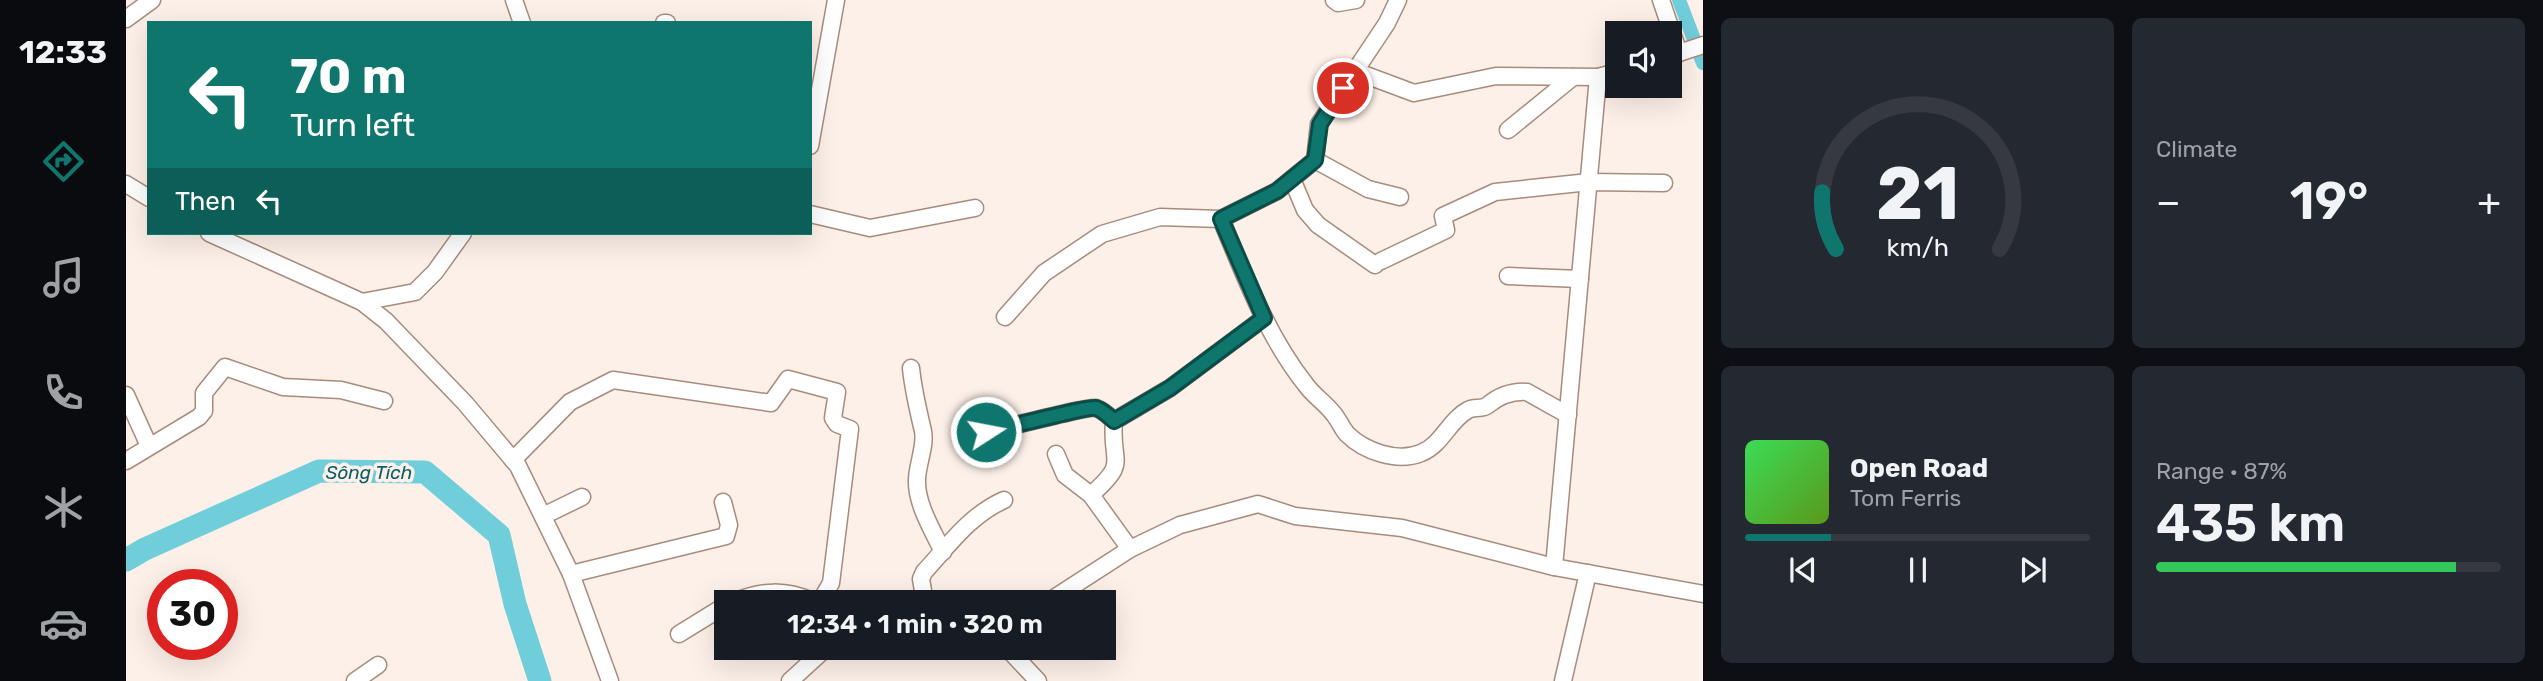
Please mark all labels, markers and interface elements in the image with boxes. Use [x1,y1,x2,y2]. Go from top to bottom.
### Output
map controls [1605,21,1682,98]
button: sound [1605,21,1682,98]
text: 12:33 [19,33,107,71]
text: 70 m [290,47,407,105]
icon: left [175,49,266,140]
pin [1313,58,1373,118]
icon: arrive [1324,69,1362,107]
text: Turn left [290,106,415,144]
text: Climate [2156,135,2237,163]
icon: directions [39,137,88,186]
text: 21 [1876,151,1959,237]
text: 19° [2290,170,2368,232]
text: − [2156,179,2181,225]
text: + [2477,179,2501,225]
icon: left [250,182,288,220]
text: Then [175,186,236,217]
text: km/h [1886,233,1949,262]
icon: music [39,253,88,302]
icon: phone [39,368,88,417]
position arrow [949,395,1023,469]
text: Open Road [1850,453,1988,484]
text: Range · 87% [2156,457,2287,485]
water label: Sông Tích [326,461,412,484]
icon: climate [39,483,88,532]
text: Tom Ferris [1850,484,1961,512]
text: 435 km [2156,492,2345,554]
icon: previous [1784,551,1822,589]
icon: pause [1899,551,1937,589]
icon: next [2014,551,2052,589]
speed limit sign: 30 [147,569,238,660]
icon: car [39,599,88,648]
text: 12:34 · 1 min · 320 m [787,609,1043,640]

